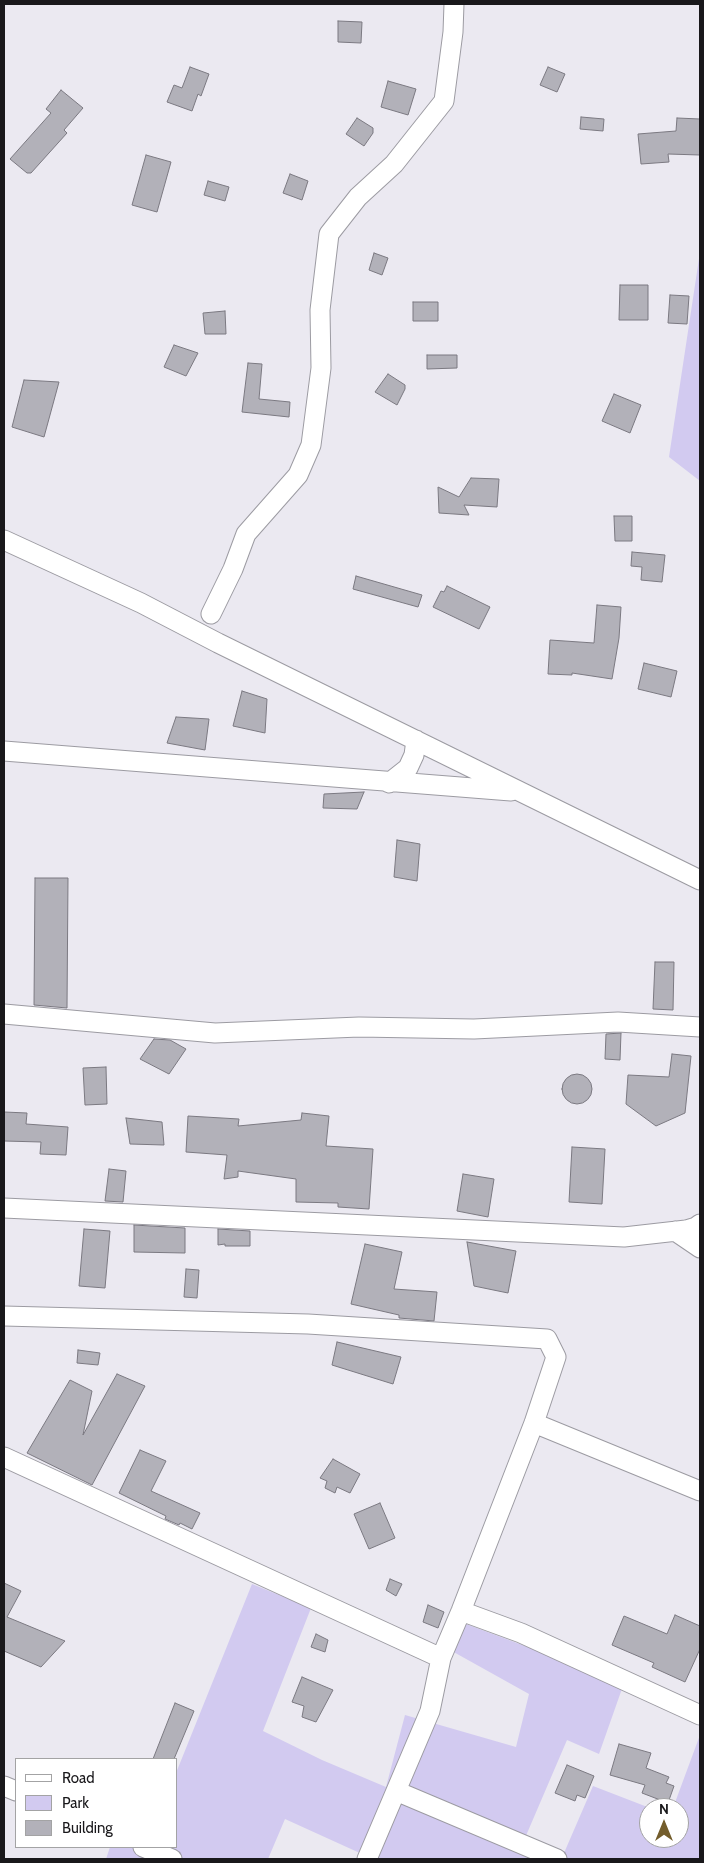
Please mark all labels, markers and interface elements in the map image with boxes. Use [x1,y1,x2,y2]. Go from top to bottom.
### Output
legend [15,1758,178,1848]
text: Road [62,1769,95,1787]
text: Park [62,1794,89,1812]
north arrow [639,1798,689,1848]
text: N [659,1800,669,1818]
text: Building [62,1819,113,1837]

